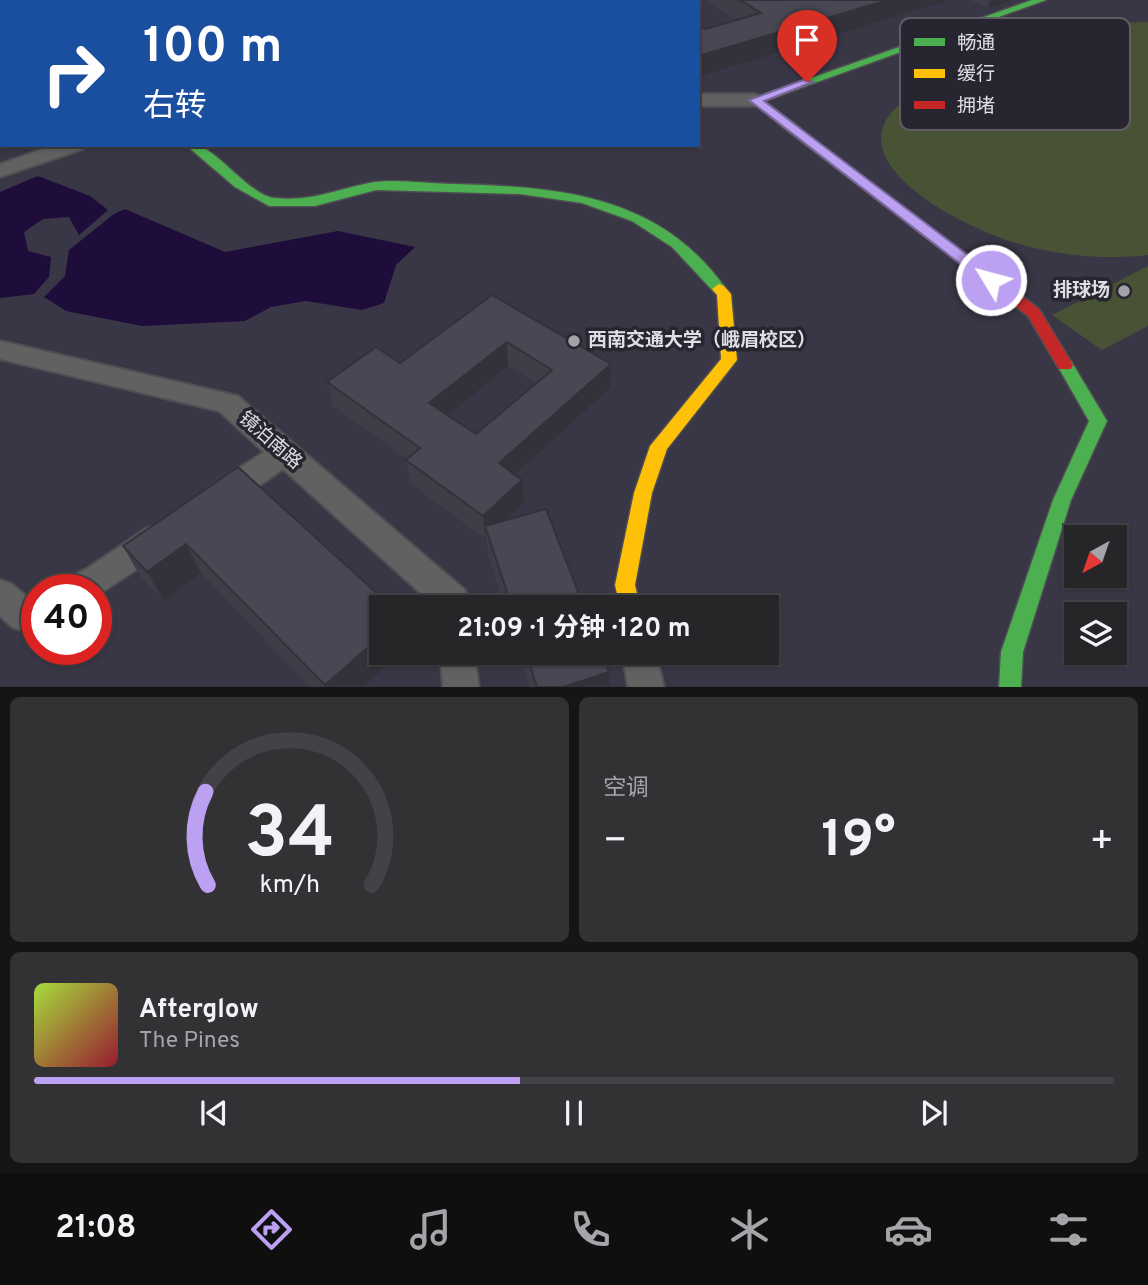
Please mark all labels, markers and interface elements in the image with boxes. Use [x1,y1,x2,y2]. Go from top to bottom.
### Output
pin [777,10,837,82]
text: 100 m [143,18,282,80]
legend [900,18,1130,130]
icon: arrive [788,21,826,59]
icon: right [28,28,119,119]
text: 畅通 [957,32,995,56]
text: 缓行 [957,63,995,87]
text: 右转 [143,88,207,128]
text: 拥堵 [957,95,995,119]
position arrow [954,243,1028,317]
place label: 排球场 [1053,279,1110,303]
marker: 排球场 [1116,283,1132,299]
place label: 西南交通大学（峨眉校区） [588,329,816,353]
marker: 西南交通大学（峨眉校区） [566,333,582,349]
street label: 镜泊南路 [233,407,307,475]
north arrow [1064,525,1127,588]
map controls [1064,525,1127,665]
speed limit sign: 40 [21,574,112,665]
button: layers [1064,602,1127,665]
text: 21:09 · 1 分钟 · 120 m [457,613,691,646]
text: 空调 [603,775,649,804]
text: 34 [244,792,335,884]
text: 19° [821,809,896,875]
text: − [603,818,628,867]
text: + [1089,818,1114,867]
text: km/h [259,870,320,902]
text: Afterglow [139,994,259,1027]
text: The Pines [139,1027,240,1056]
icon: previous [195,1094,233,1132]
icon: pause [555,1094,593,1132]
icon: next [915,1094,953,1132]
icon: directions [247,1205,296,1254]
icon: music [406,1205,455,1254]
icon: phone [566,1205,615,1254]
icon: climate [725,1205,774,1254]
icon: car [884,1205,933,1254]
icon: filters [1044,1205,1093,1254]
text: 21:08 [55,1209,137,1249]

